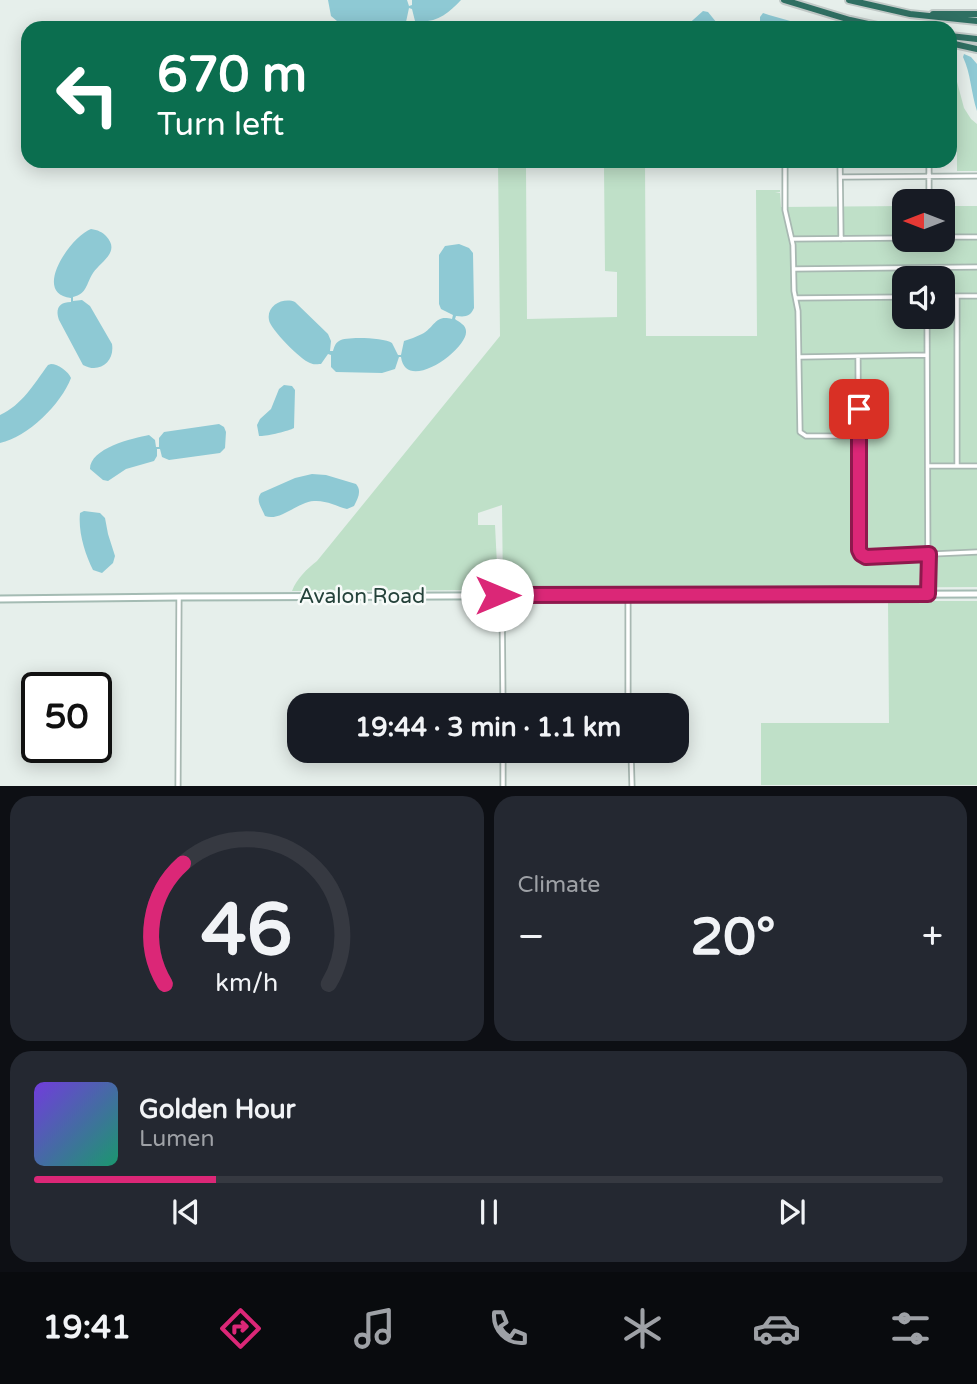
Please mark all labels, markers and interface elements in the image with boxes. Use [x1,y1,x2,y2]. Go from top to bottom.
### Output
text: 670 m [157,46,307,105]
icon: left [42,49,133,140]
text: Turn left [157,106,284,144]
north arrow [892,189,956,252]
map controls [892,189,955,329]
button: sound [892,266,955,329]
pin [829,379,889,439]
icon: arrive [840,390,878,428]
position arrow [460,558,534,632]
street label: Avalon Road [299,584,425,609]
speed limit sign: 50 [21,672,112,763]
text: 19:44 · 3 min · 1.1 km [355,712,621,743]
text: Climate [518,871,600,899]
text: 46 [201,888,292,976]
text: 20° [691,906,776,969]
text: − [518,914,545,960]
text: + [922,914,943,960]
text: km/h [215,968,278,998]
text: Golden Hour [139,1094,296,1125]
text: Lumen [139,1125,214,1153]
icon: previous [167,1193,205,1231]
icon: pause [470,1193,508,1231]
icon: next [773,1193,811,1231]
icon: directions [216,1304,265,1353]
icon: music [350,1304,399,1353]
icon: phone [484,1304,533,1353]
icon: climate [618,1304,667,1353]
icon: car [752,1304,801,1353]
icon: filters [886,1304,935,1353]
text: 19:41 [42,1309,131,1347]

